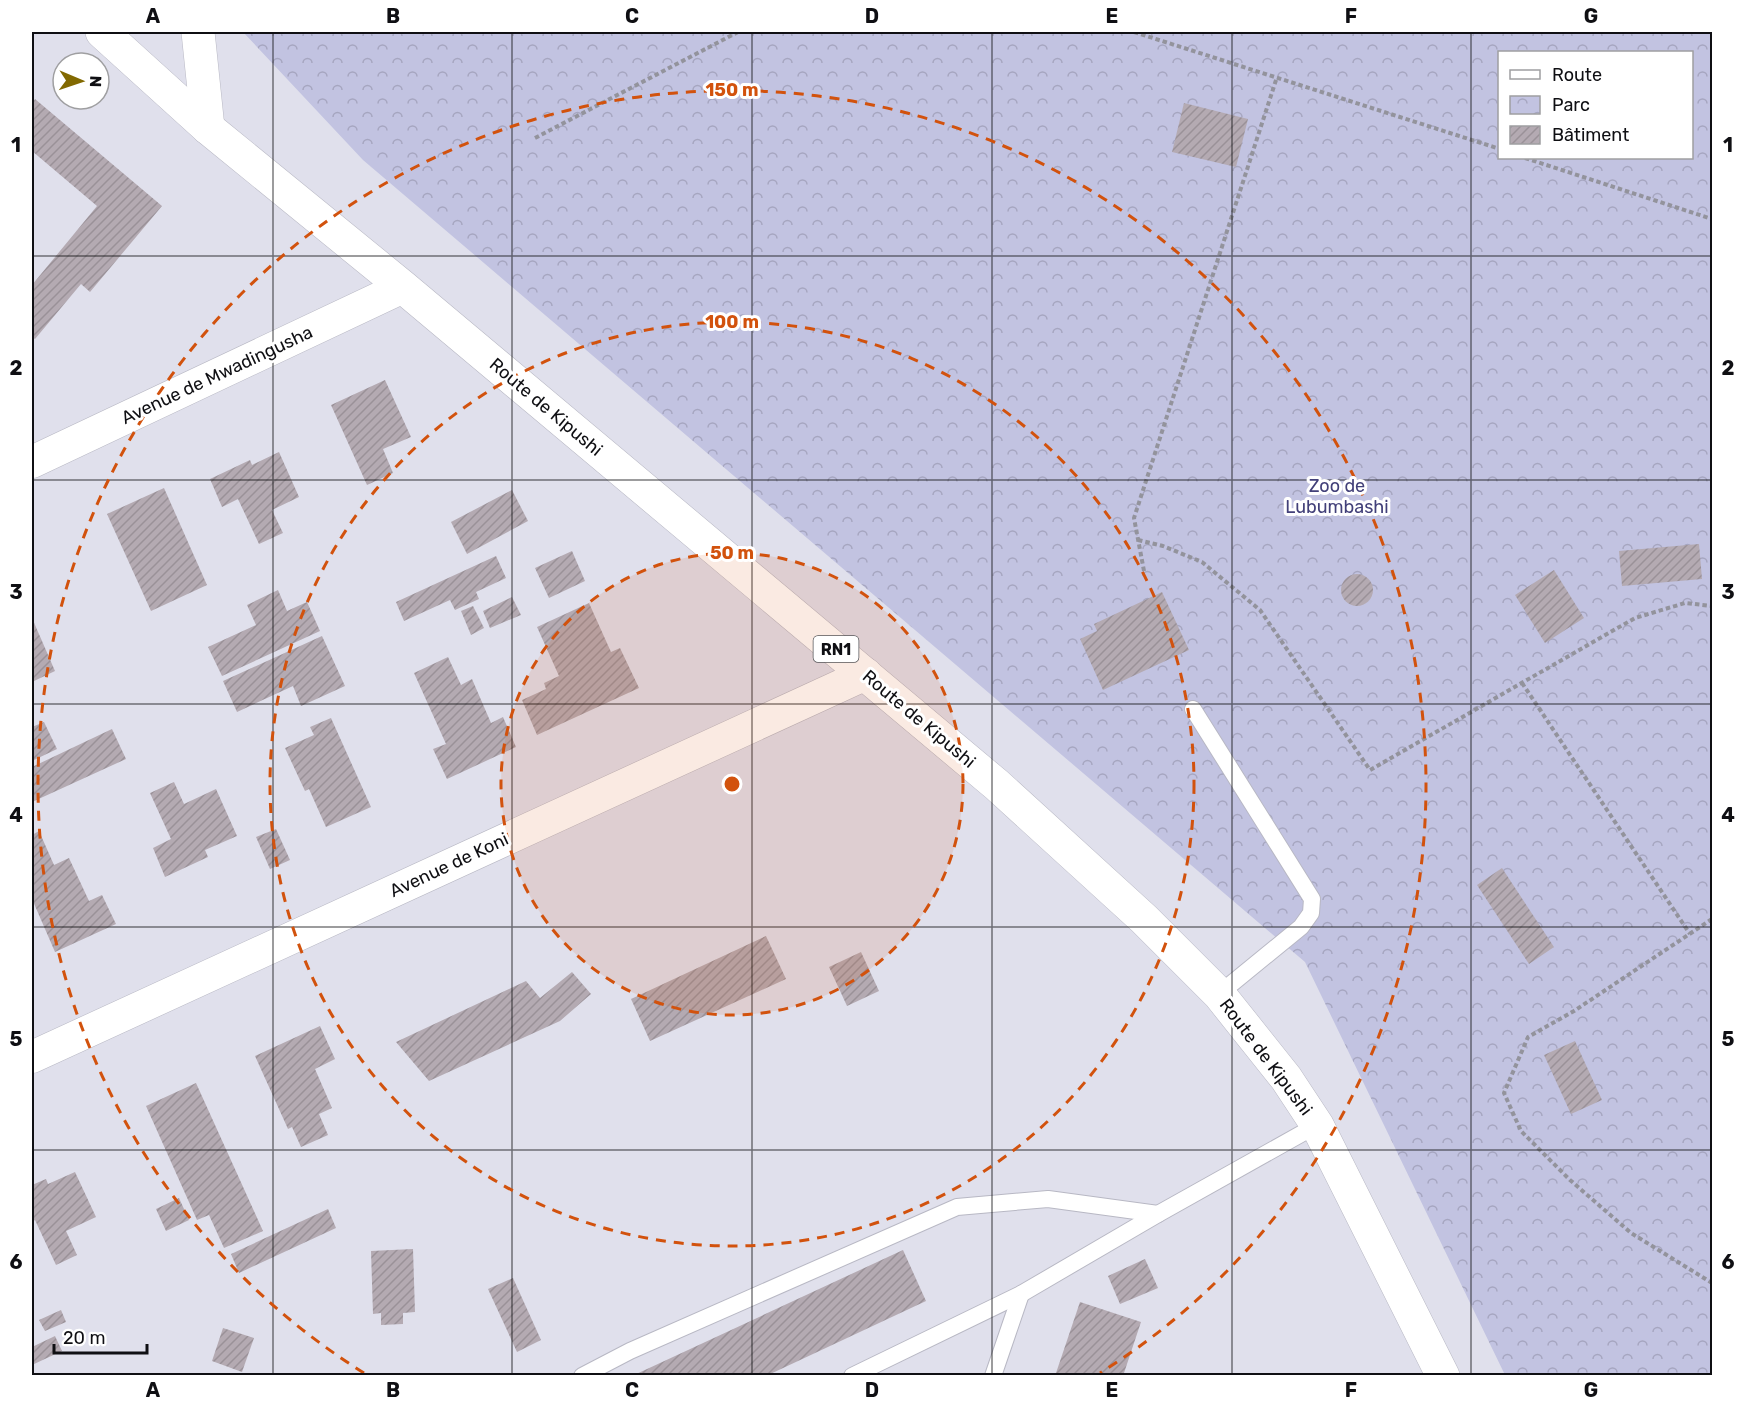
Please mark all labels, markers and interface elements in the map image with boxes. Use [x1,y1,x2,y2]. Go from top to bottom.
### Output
text: A [146,4,161,28]
text: B [386,4,400,28]
text: C [625,4,639,28]
text: D [865,4,879,28]
text: E [1106,4,1118,28]
text: F [1345,4,1357,28]
text: G [1584,4,1598,28]
north arrow [51,51,111,111]
legend [1498,51,1693,159]
text: Route [1552,64,1602,86]
text: N [86,75,105,88]
text: 150 m [705,79,759,101]
text: Parc [1552,94,1590,116]
text: Bâtiment [1552,124,1629,146]
text: 1 [11,133,21,157]
text: 1 [1723,133,1733,157]
text: 100 m [705,311,759,333]
street label: Avenue de Mwadingusha [118,321,316,429]
street label: Route de Kipushi [485,353,607,461]
text: 2 [10,356,23,380]
text: 2 [1722,356,1735,380]
park label: Zoo de Lubumbashi [1285,475,1389,518]
text: 50 m [710,542,754,564]
text: 3 [9,580,23,604]
text: 3 [1721,580,1735,604]
road number: RN1 [814,636,858,662]
street label: Route de Kipushi [858,665,980,773]
centre of rings [722,774,742,794]
text: 4 [9,803,23,827]
text: 4 [1721,803,1735,827]
street label: Avenue de Koni [386,828,512,902]
street label: Route de Kipushi [1215,994,1317,1120]
text: 5 [10,1027,23,1051]
text: 5 [1722,1027,1735,1051]
text: 6 [9,1250,23,1274]
text: 6 [1721,1250,1735,1274]
scale bar [54,1317,147,1355]
text: 20 m [63,1327,105,1349]
text: A [146,1378,161,1402]
text: B [386,1378,400,1402]
text: C [625,1378,639,1402]
text: D [865,1378,879,1402]
text: E [1106,1378,1118,1402]
text: F [1345,1378,1357,1402]
text: G [1584,1378,1598,1402]

